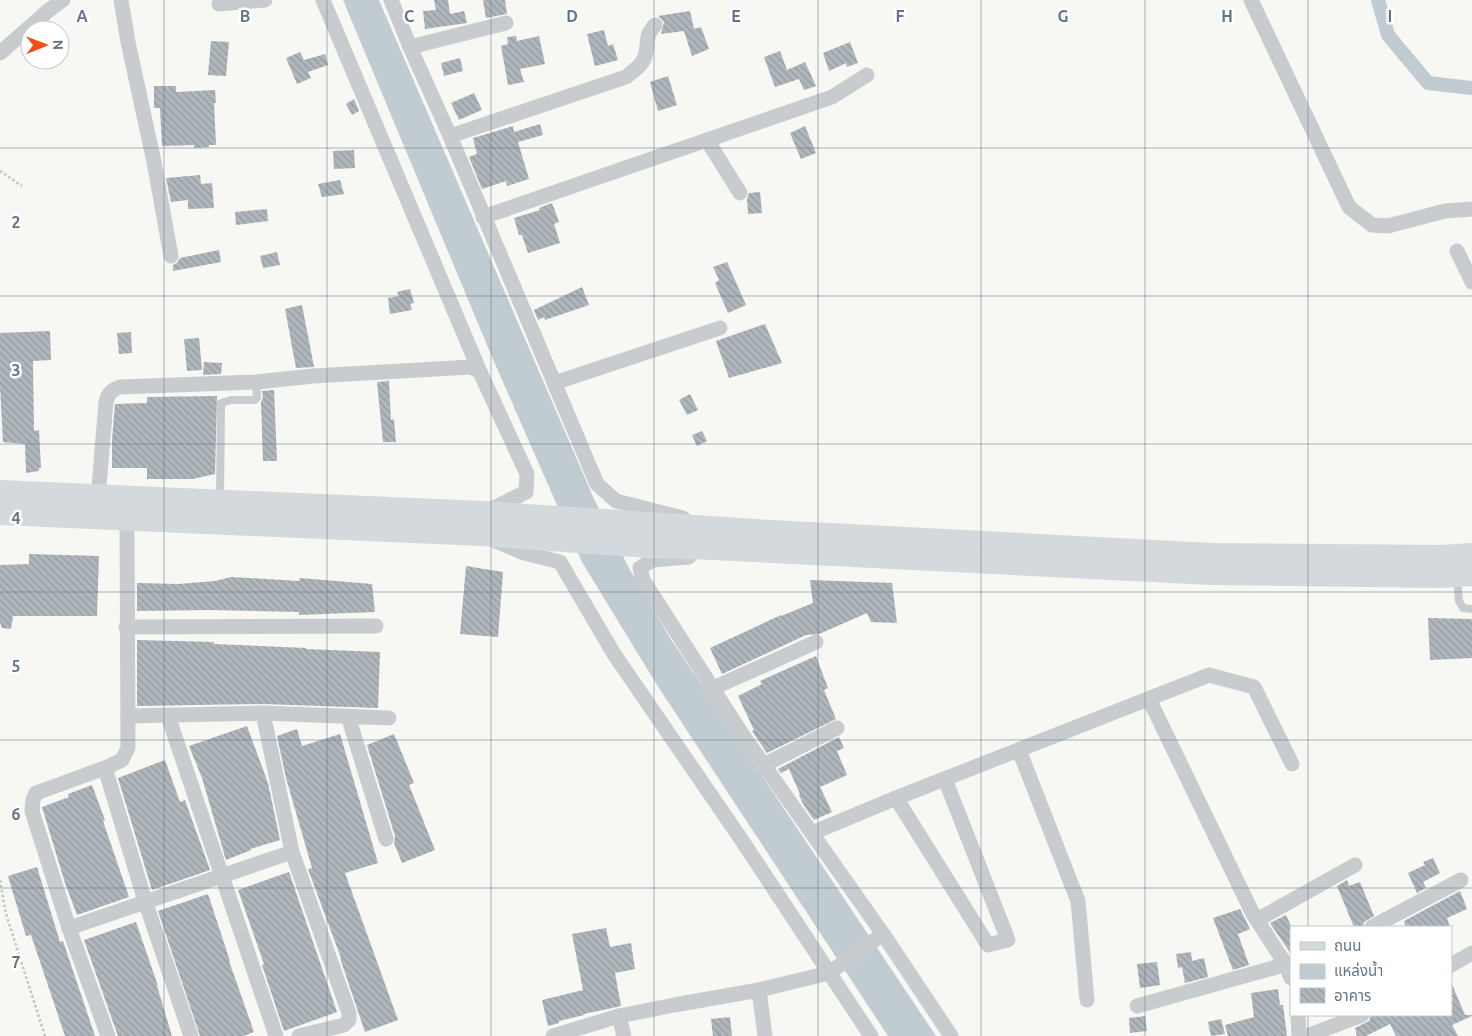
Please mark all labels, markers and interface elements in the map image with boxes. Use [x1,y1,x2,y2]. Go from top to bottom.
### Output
text: A [76,7,88,25]
text: B [240,7,250,25]
text: C [404,7,414,25]
text: D [566,7,578,25]
text: E [731,7,741,25]
text: F [896,7,905,25]
text: G [1057,7,1069,25]
text: H [1221,7,1233,25]
text: I [1388,7,1392,25]
north arrow [20,20,70,70]
text: N [50,39,66,50]
text: 2 [11,213,21,231]
text: 3 [11,361,21,379]
text: 4 [11,509,21,527]
text: 5 [11,657,21,675]
text: 6 [11,805,21,823]
legend [1290,926,1452,1016]
text: ถนน [1334,937,1361,954]
text: 7 [11,953,21,971]
text: แหล่งน้ำ [1334,960,1383,979]
text: อาคาร [1334,987,1371,1004]

